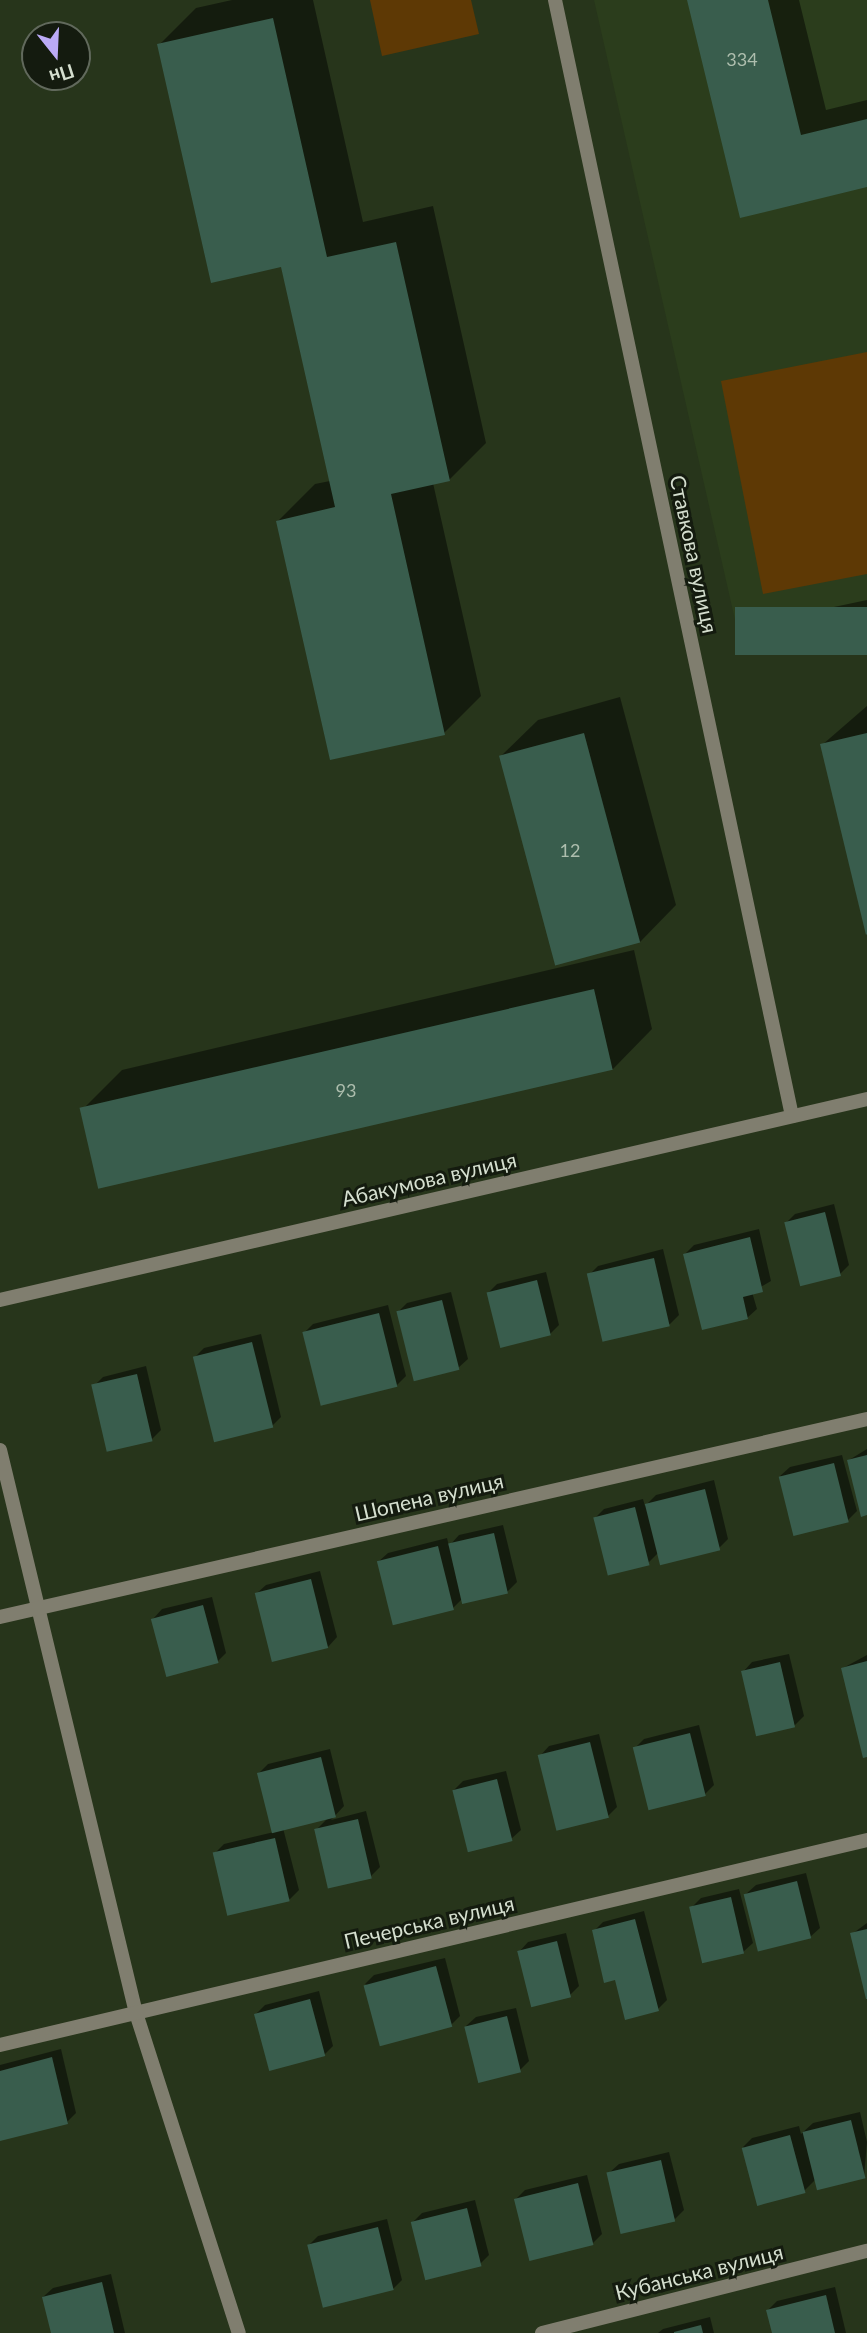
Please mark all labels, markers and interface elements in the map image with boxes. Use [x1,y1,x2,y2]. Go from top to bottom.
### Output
north arrow [21,21,91,91]
house number: 334 [726,48,758,70]
text: Пн [47,60,77,89]
street label: Ставкова вулиця [665,473,723,635]
house number: 12 [560,839,580,861]
house number: 93 [336,1079,356,1101]
street label: Абакумова вулиця [339,1147,519,1211]
street label: Шопена вулиця [352,1468,506,1526]
street label: Печерська вулиця [341,1890,517,1954]
street label: Кубанська вулиця [612,2239,786,2305]

